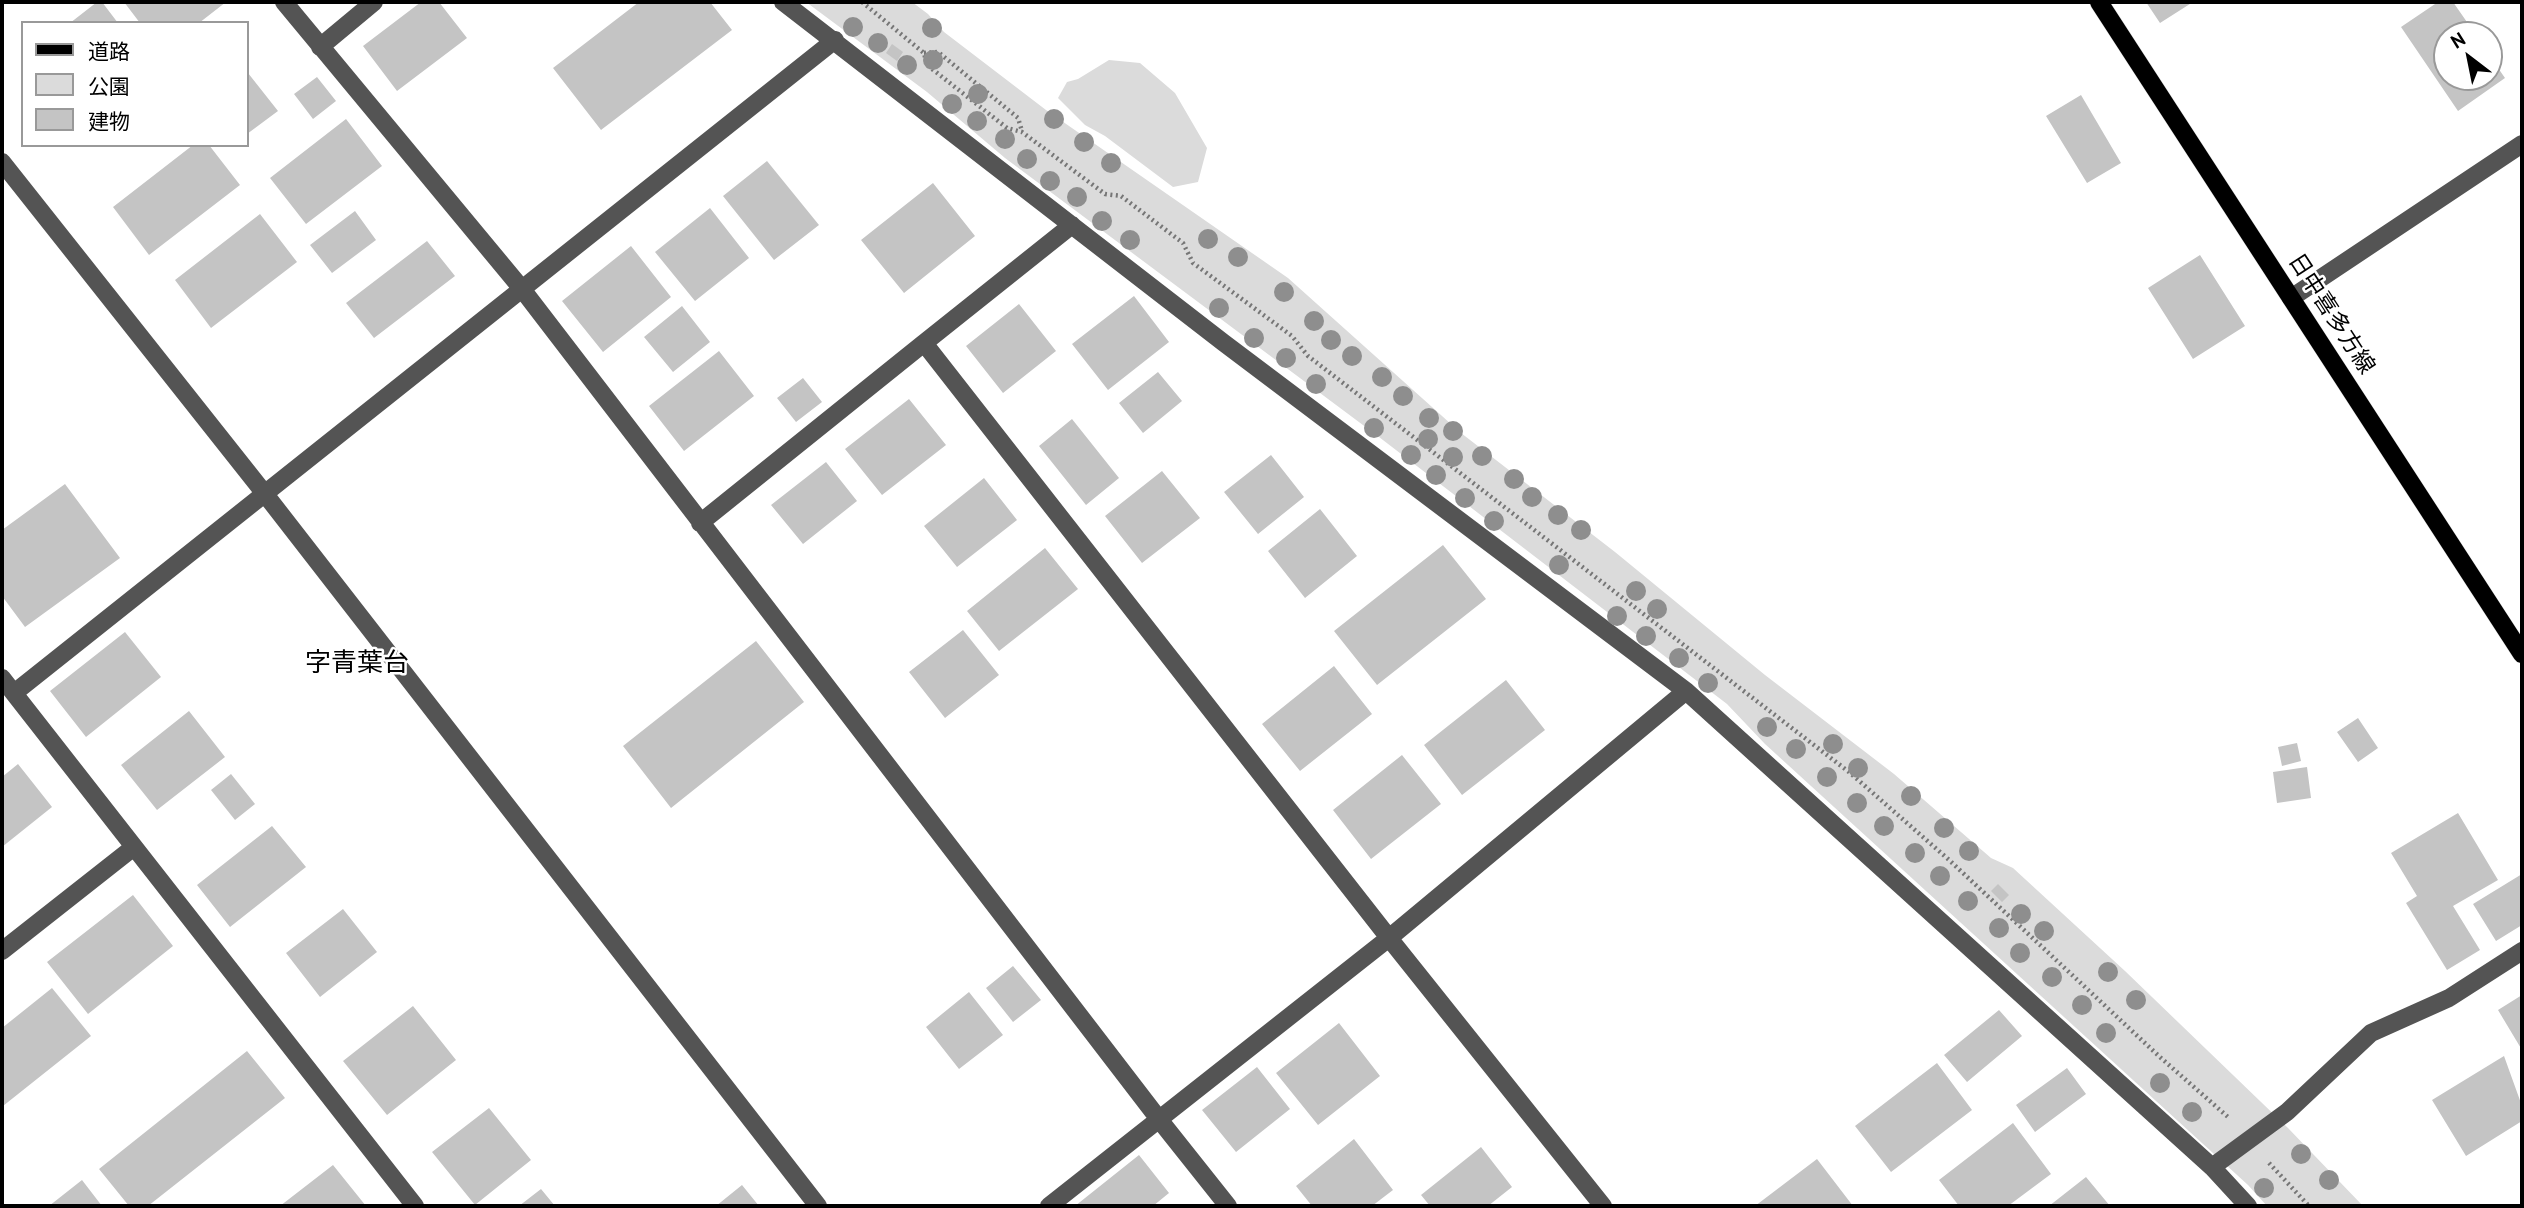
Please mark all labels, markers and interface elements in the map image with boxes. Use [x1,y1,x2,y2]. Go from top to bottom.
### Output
legend [21,21,248,147]
north arrow [2433,21,2503,91]
text: N [2446,26,2470,53]
text: 道路 [88,38,130,65]
text: 公園 [88,73,130,100]
text: 建物 [88,108,130,135]
street label: 日中喜多方線 [2282,249,2380,379]
district label: 字青葉台 [305,648,409,680]

